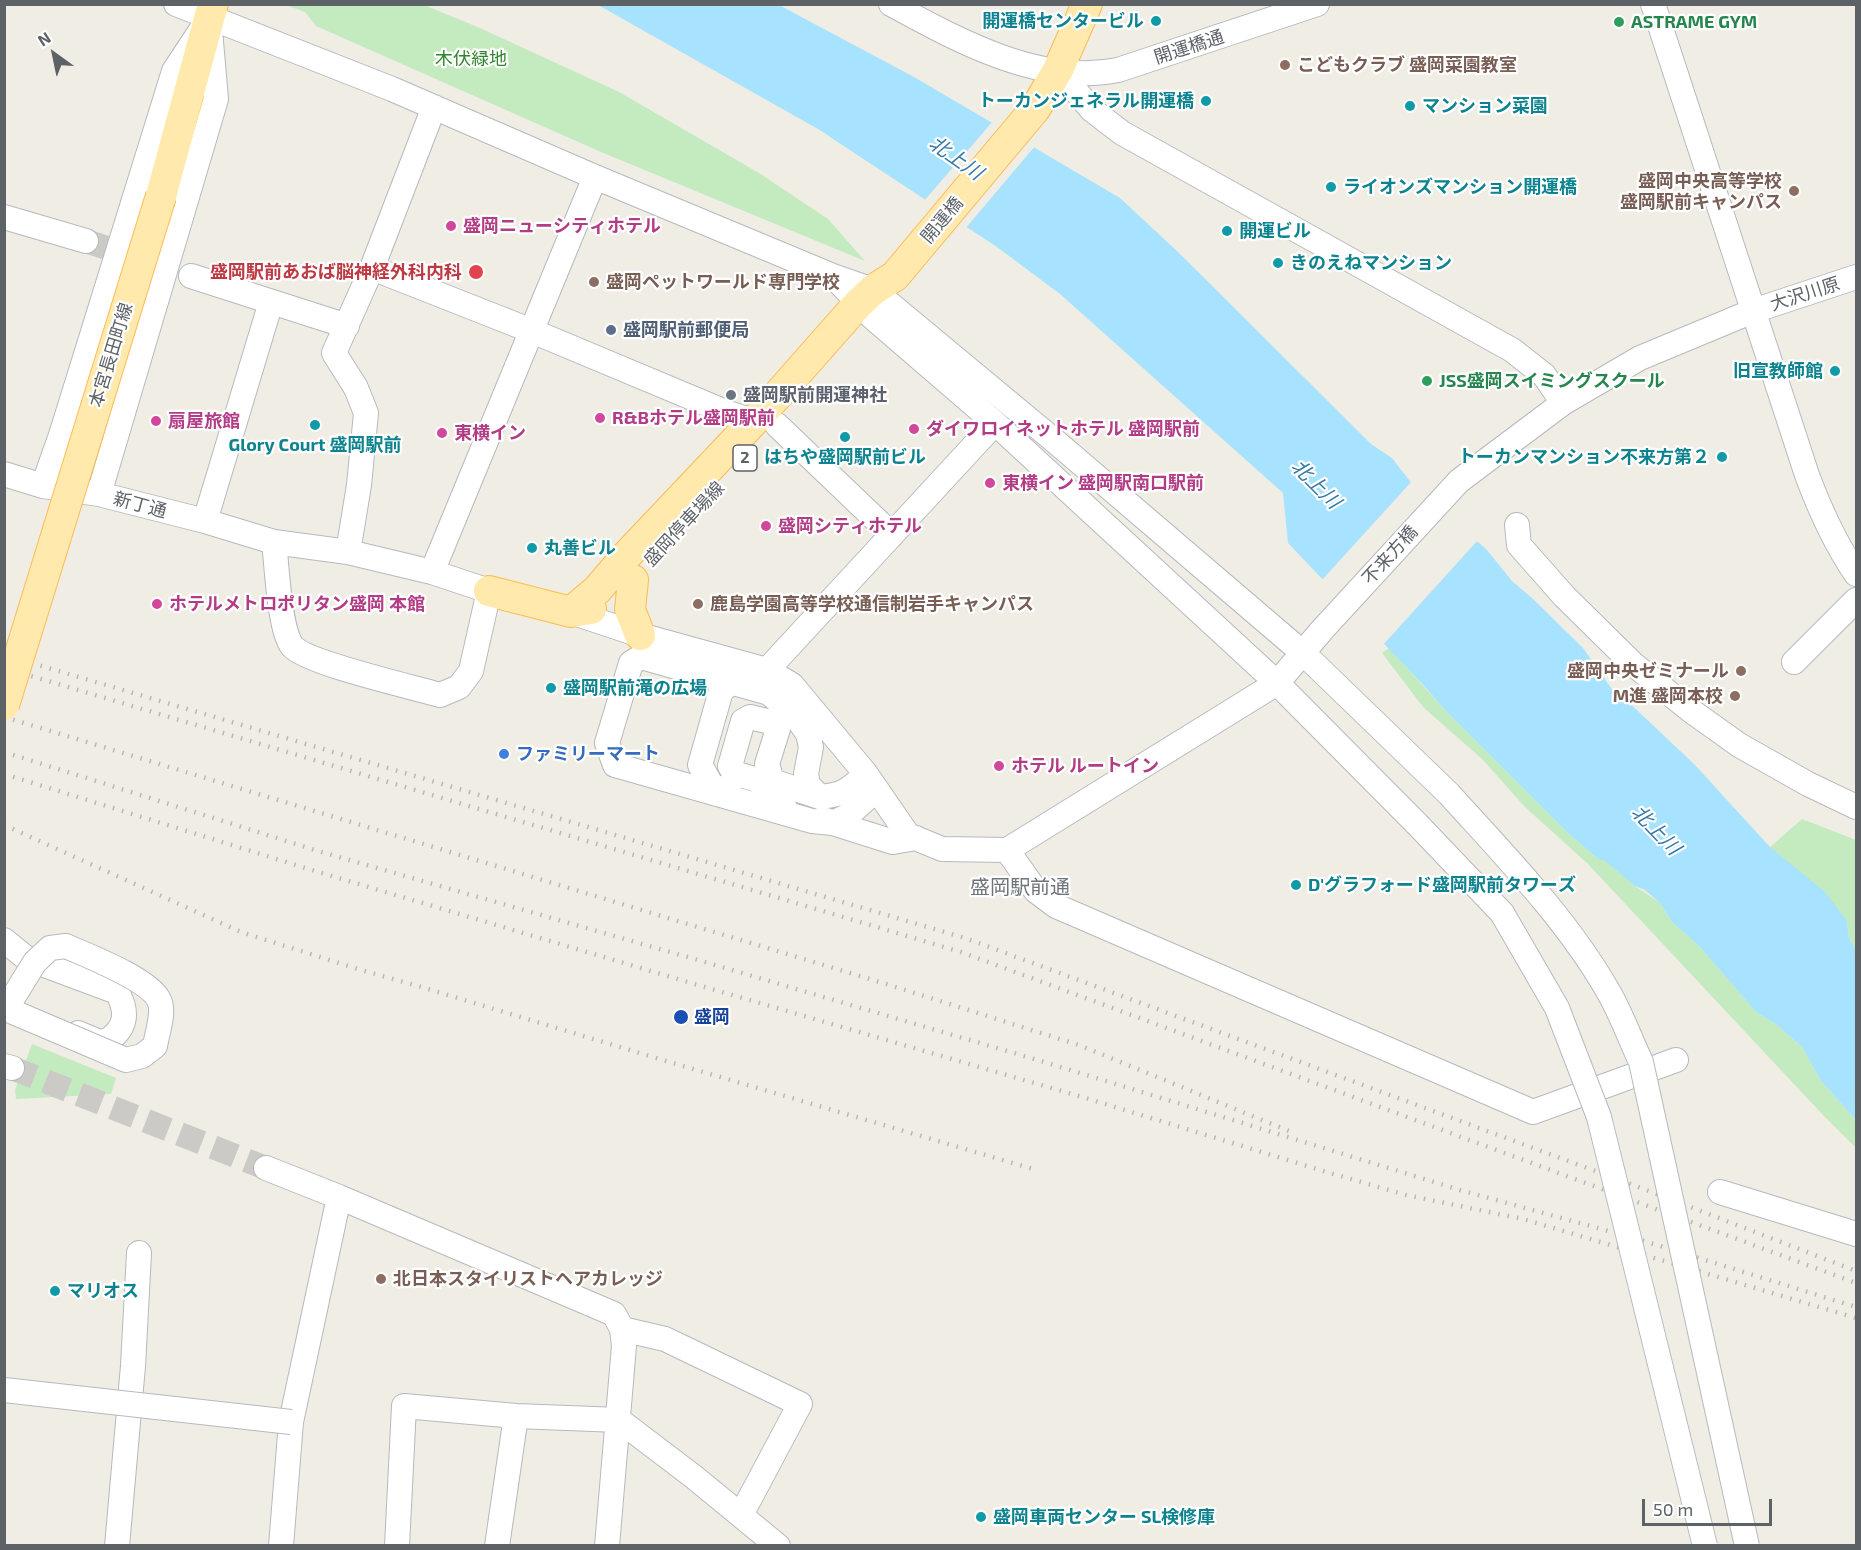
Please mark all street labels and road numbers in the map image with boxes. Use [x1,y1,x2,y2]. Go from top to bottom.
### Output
street label: 開運橋通 [1151,26,1227,68]
street label: 開運橋 [916,192,968,248]
street label: 大沢川原 [1767,273,1843,315]
street label: 本宮長田町線 [85,300,137,410]
road number: 2 [733,445,757,471]
street label: 盛岡停車場線 [639,477,729,571]
street label: 新丁通 [111,488,169,522]
street label: 不来方橋 [1358,521,1422,589]

